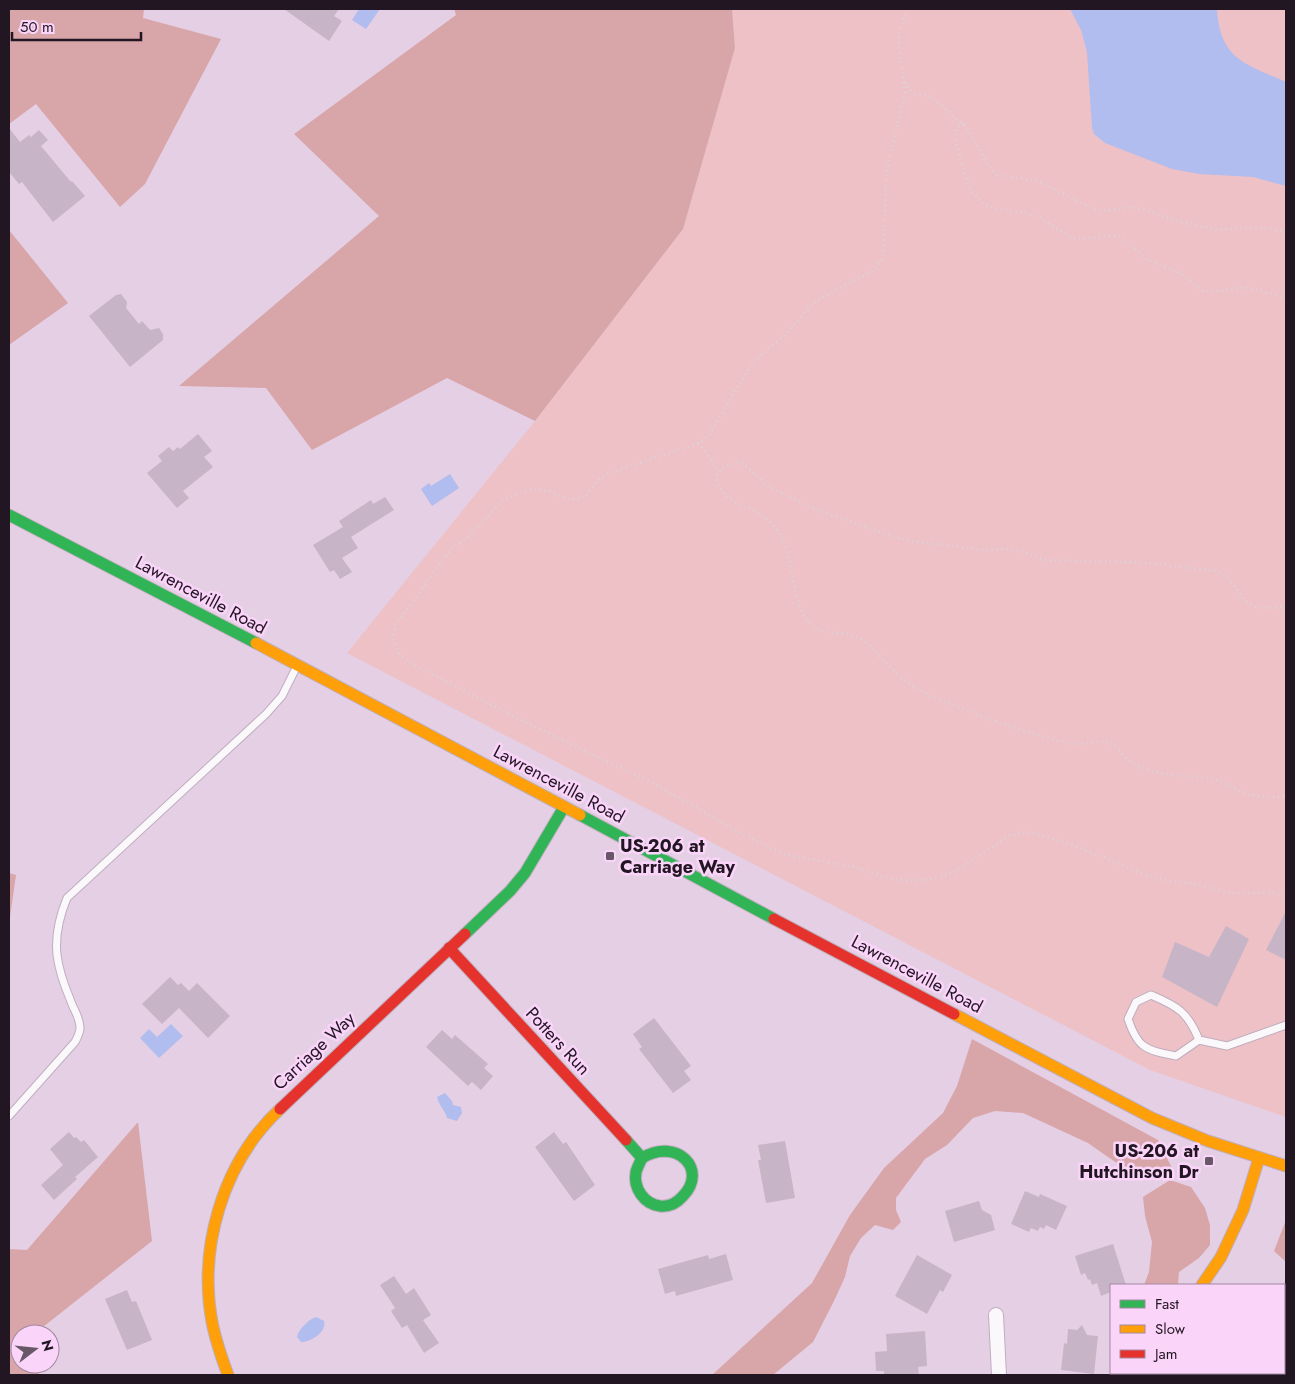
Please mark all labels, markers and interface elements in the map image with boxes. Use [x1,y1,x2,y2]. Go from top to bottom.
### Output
scale bar [12,10,141,42]
text: 50 m [20,16,54,38]
street label: Lawrenceville Road [131,549,271,641]
street label: Lawrenceville Road [489,738,629,830]
place label: US-206 at Carriage Way [620,833,735,880]
marker: US-206 at Carriage Way [604,850,616,862]
street label: Lawrenceville Road [847,928,987,1020]
street label: Potters Run [520,1001,596,1081]
street label: Carriage Way [267,1006,361,1096]
place label: US-206 at Hutchinson Dr [1079,1138,1200,1185]
marker: US-206 at Hutchinson Dr [1203,1155,1215,1167]
legend [1110,1284,1285,1374]
text: Fast [1155,1293,1179,1315]
text: Slow [1155,1318,1186,1340]
north arrow [10,1324,60,1374]
text: N [36,1337,59,1354]
text: Jam [1153,1343,1178,1365]

